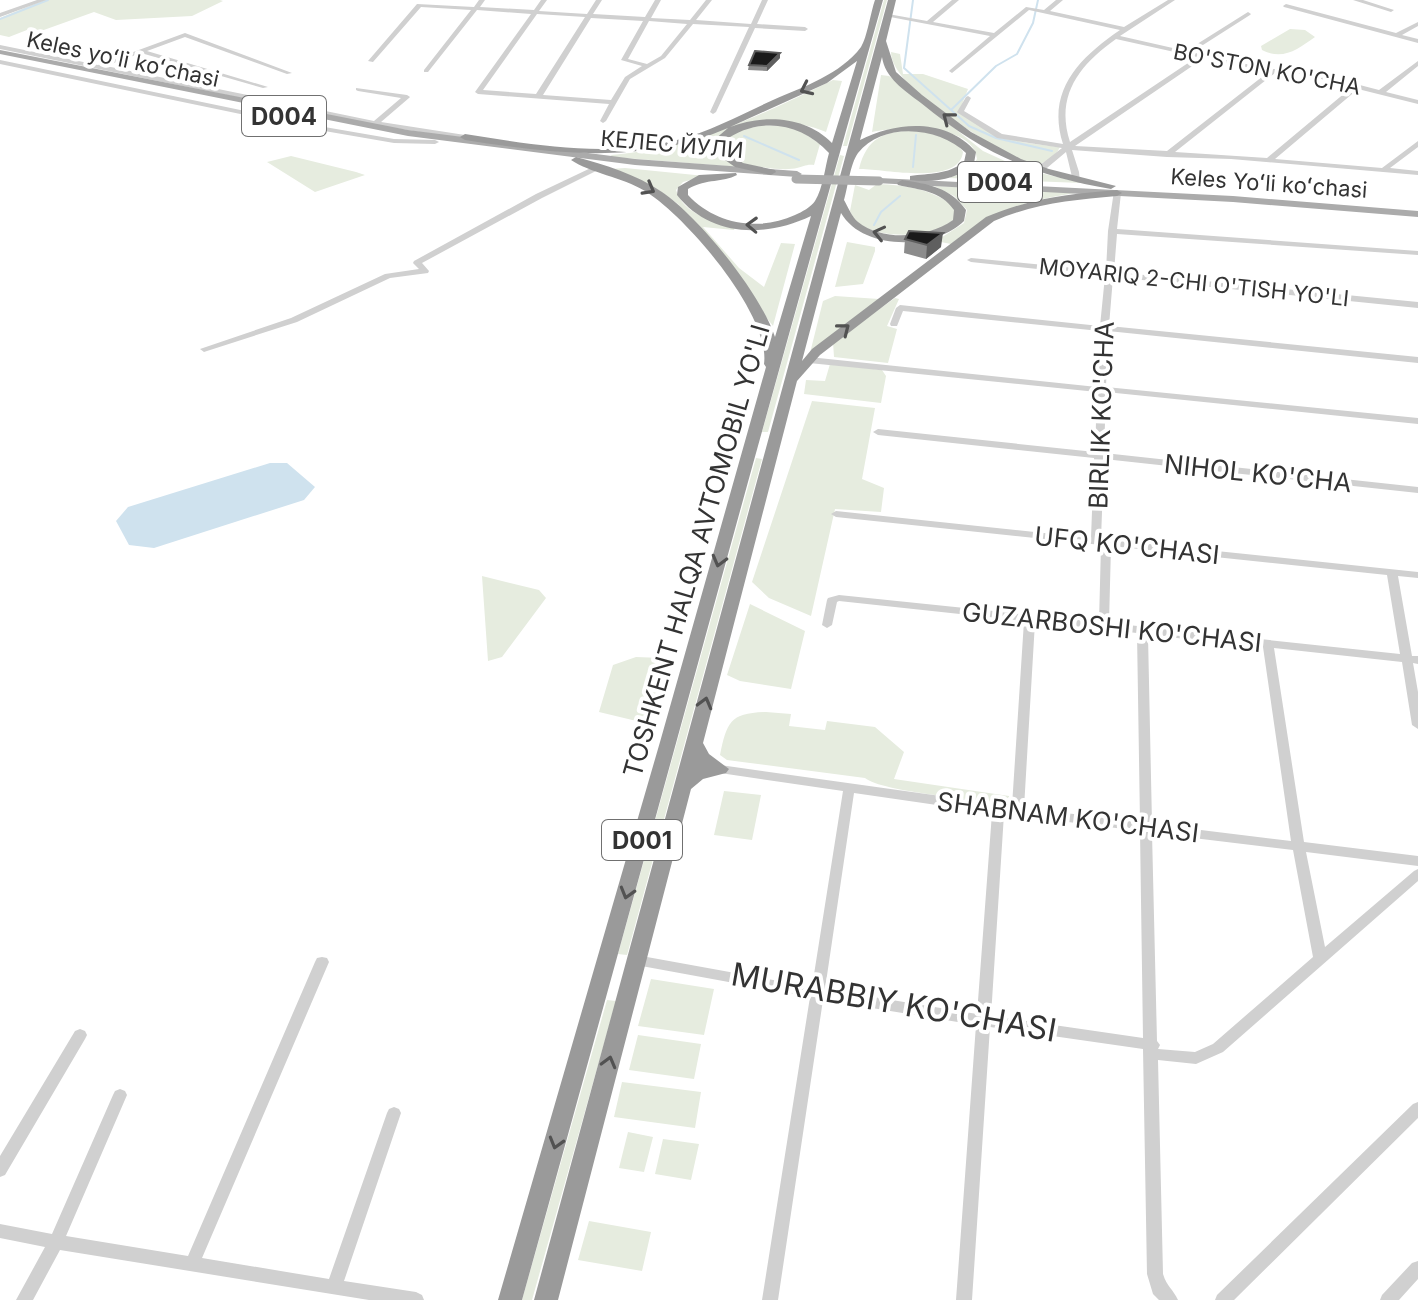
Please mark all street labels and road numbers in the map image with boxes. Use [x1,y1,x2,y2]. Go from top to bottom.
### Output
street label: Keles yoʻli koʻchasi [24,26,222,92]
street label: BO'STON KO'CHA [1171,38,1363,100]
road number: D004 [242,96,326,136]
street label: КЕЛЕС ЙУЛИ [599,125,745,163]
road number: D004 [958,162,1042,202]
street label: Keles Yoʻli koʻchasi [1170,163,1368,203]
street label: MOYARIQ 2-CHI O'TISH YO'LI [1038,253,1350,311]
street label: TOSHKENT HALQA AVTOMOBIL YO'LI [616,321,776,781]
street label: BIRLIK KO'CHA [1082,321,1120,509]
street label: NIHOL KO'CHA [1163,448,1353,498]
street label: UFQ KO'CHASI [1033,520,1221,570]
street label: GUZARBOSHI KO'CHASI [961,596,1263,658]
street label: SHABNAM KO'CHASI [935,786,1201,848]
road number: D001 [602,820,682,860]
street label: MURABBIY KO'CHASI [728,954,1060,1050]

